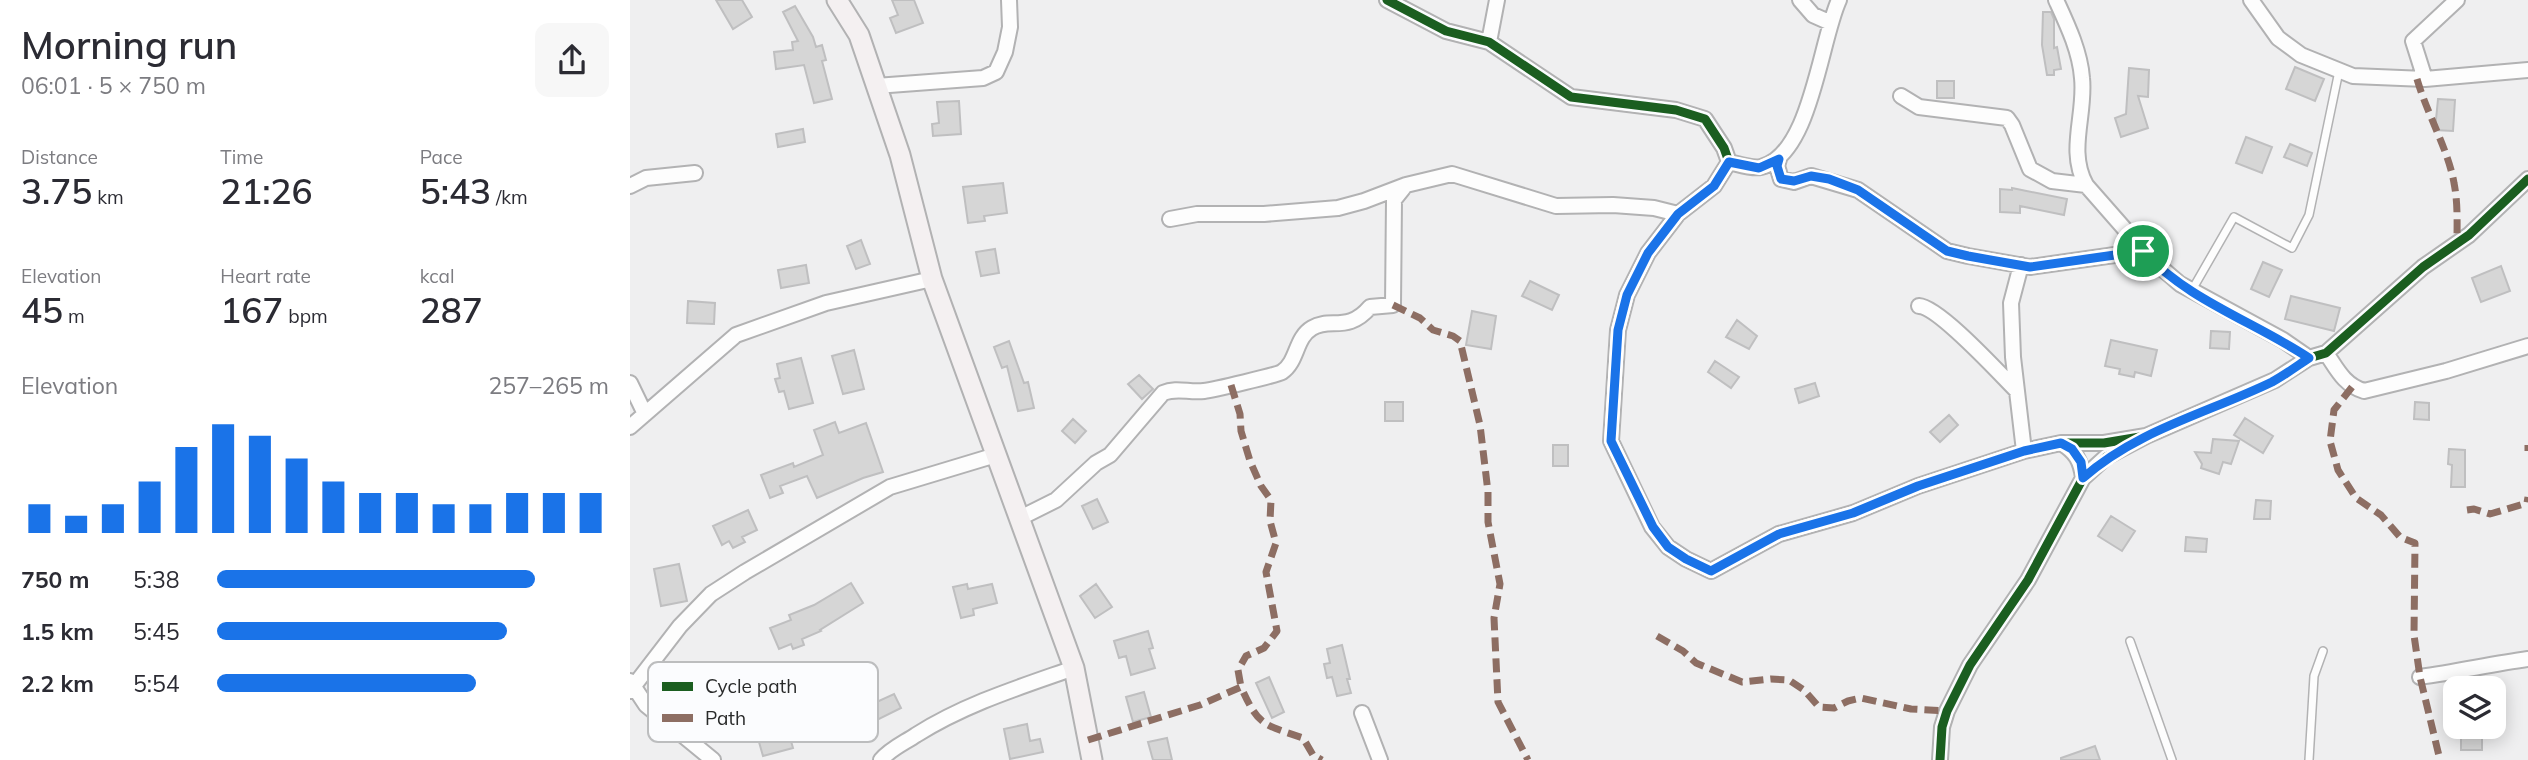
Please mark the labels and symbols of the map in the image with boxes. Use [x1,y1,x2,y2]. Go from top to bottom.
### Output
pin [2113,221,2173,281]
legend [648,662,878,742]
text: Cycle path [705,674,797,698]
text: Path [705,706,746,730]

